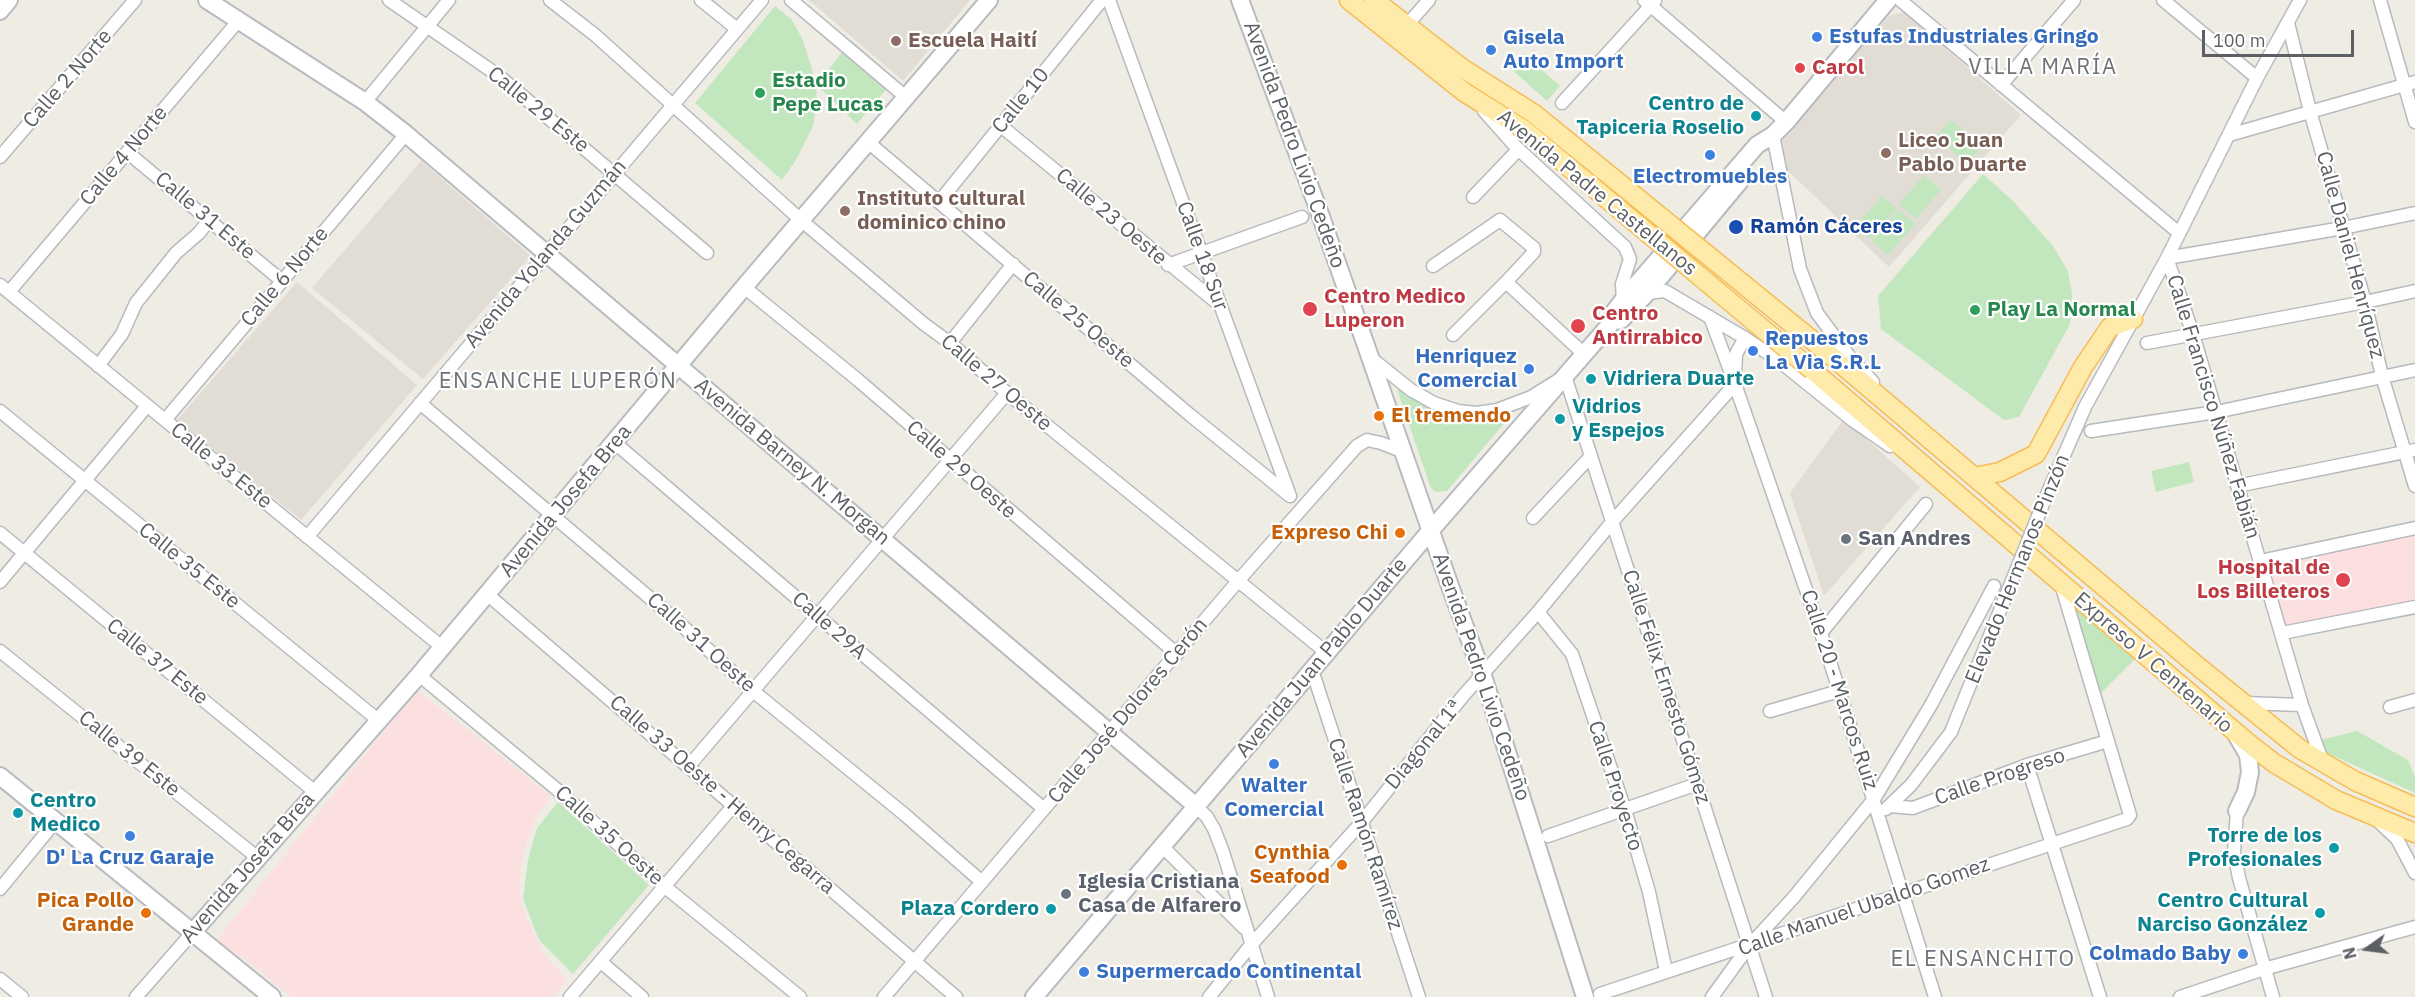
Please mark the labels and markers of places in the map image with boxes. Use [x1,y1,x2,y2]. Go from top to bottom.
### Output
place label: Estufas Industriales Gringo [1829,24,2099,50]
place label: Gisela Auto Import [1503,25,1624,75]
place label: Escuela Haití [908,28,1037,54]
marker: Estufas Industriales Gringo [1810,30,1824,44]
marker: Escuela Haití [889,34,903,48]
marker: Gisela Auto Import [1484,43,1498,57]
place label: Carol [1812,55,1864,81]
marker: Carol [1793,61,1807,75]
place label: Estadio Pepe Lucas [772,68,884,118]
marker: Estadio Pepe Lucas [753,86,767,100]
place label: Centro de Tapiceria Roselio [1576,91,1744,141]
marker: Centro de Tapiceria Roselio [1749,109,1763,123]
place label: Liceo Juan Pablo Duarte [1898,128,2027,178]
marker: Liceo Juan Pablo Duarte [1879,146,1893,160]
marker: Electromuebles [1703,148,1717,162]
place label: Electromuebles [1633,164,1787,190]
place label: Instituto cultural dominico chino [857,186,1025,236]
marker: Instituto cultural dominico chino [838,204,852,218]
place label: Ramón Cáceres [1750,214,1903,240]
marker: Ramón Cáceres [1727,218,1745,236]
place label: Centro Medico Luperon [1324,284,1466,334]
place label: Play La Normal [1987,297,2136,323]
marker: Centro Medico Luperon [1301,300,1319,318]
place label: Centro Antirrabico [1592,301,1703,351]
marker: Play La Normal [1968,303,1982,317]
marker: Centro Antirrabico [1569,317,1587,335]
place label: Repuestos La Via S.R.L [1765,326,1881,376]
place label: Henriquez Comercial [1415,344,1517,394]
marker: Repuestos La Via S.R.L [1746,344,1760,358]
marker: Henriquez Comercial [1522,362,1536,376]
place label: Vidriera Duarte [1603,366,1754,392]
marker: Vidriera Duarte [1584,372,1598,386]
place label: Vidrios y Espejos [1572,394,1665,444]
place label: El tremendo [1391,403,1511,429]
marker: El tremendo [1372,409,1386,423]
marker: Vidrios y Espejos [1553,412,1567,426]
place label: Expreso Chi [1271,520,1388,546]
marker: Expreso Chi [1393,526,1407,540]
place label: San Andres [1858,526,1971,552]
marker: San Andres [1839,532,1853,546]
place label: Hospital de Los Billeteros [2197,555,2330,605]
marker: Hospital de Los Billeteros [2334,571,2352,589]
marker: Walter Comercial [1267,757,1281,771]
place label: Walter Comercial [1224,773,1324,823]
place label: Centro Medico [30,788,100,838]
marker: Centro Medico [11,806,25,820]
place label: Torre de los Profesionales [2187,823,2322,873]
marker: D' La Cruz Garaje [123,829,137,843]
place label: Cynthia Seafood [1249,840,1330,890]
marker: Torre de los Profesionales [2327,841,2341,855]
place label: D' La Cruz Garaje [46,845,214,871]
marker: Cynthia Seafood [1335,858,1349,872]
place label: Iglesia Cristiana Casa de Alfarero [1078,869,1241,919]
marker: Iglesia Cristiana Casa de Alfarero [1059,887,1073,901]
place label: Pica Pollo Grande [37,888,134,938]
place label: Centro Cultural Narciso González [2137,888,2308,938]
place label: Plaza Cordero [900,896,1039,922]
marker: Plaza Cordero [1044,902,1058,916]
marker: Pica Pollo Grande [139,906,153,920]
marker: Centro Cultural Narciso González [2313,906,2327,920]
place label: Colmado Baby [2089,941,2231,967]
marker: Colmado Baby [2236,947,2250,961]
place label: Supermercado Continental [1096,959,1361,985]
marker: Supermercado Continental [1077,965,1091,979]

